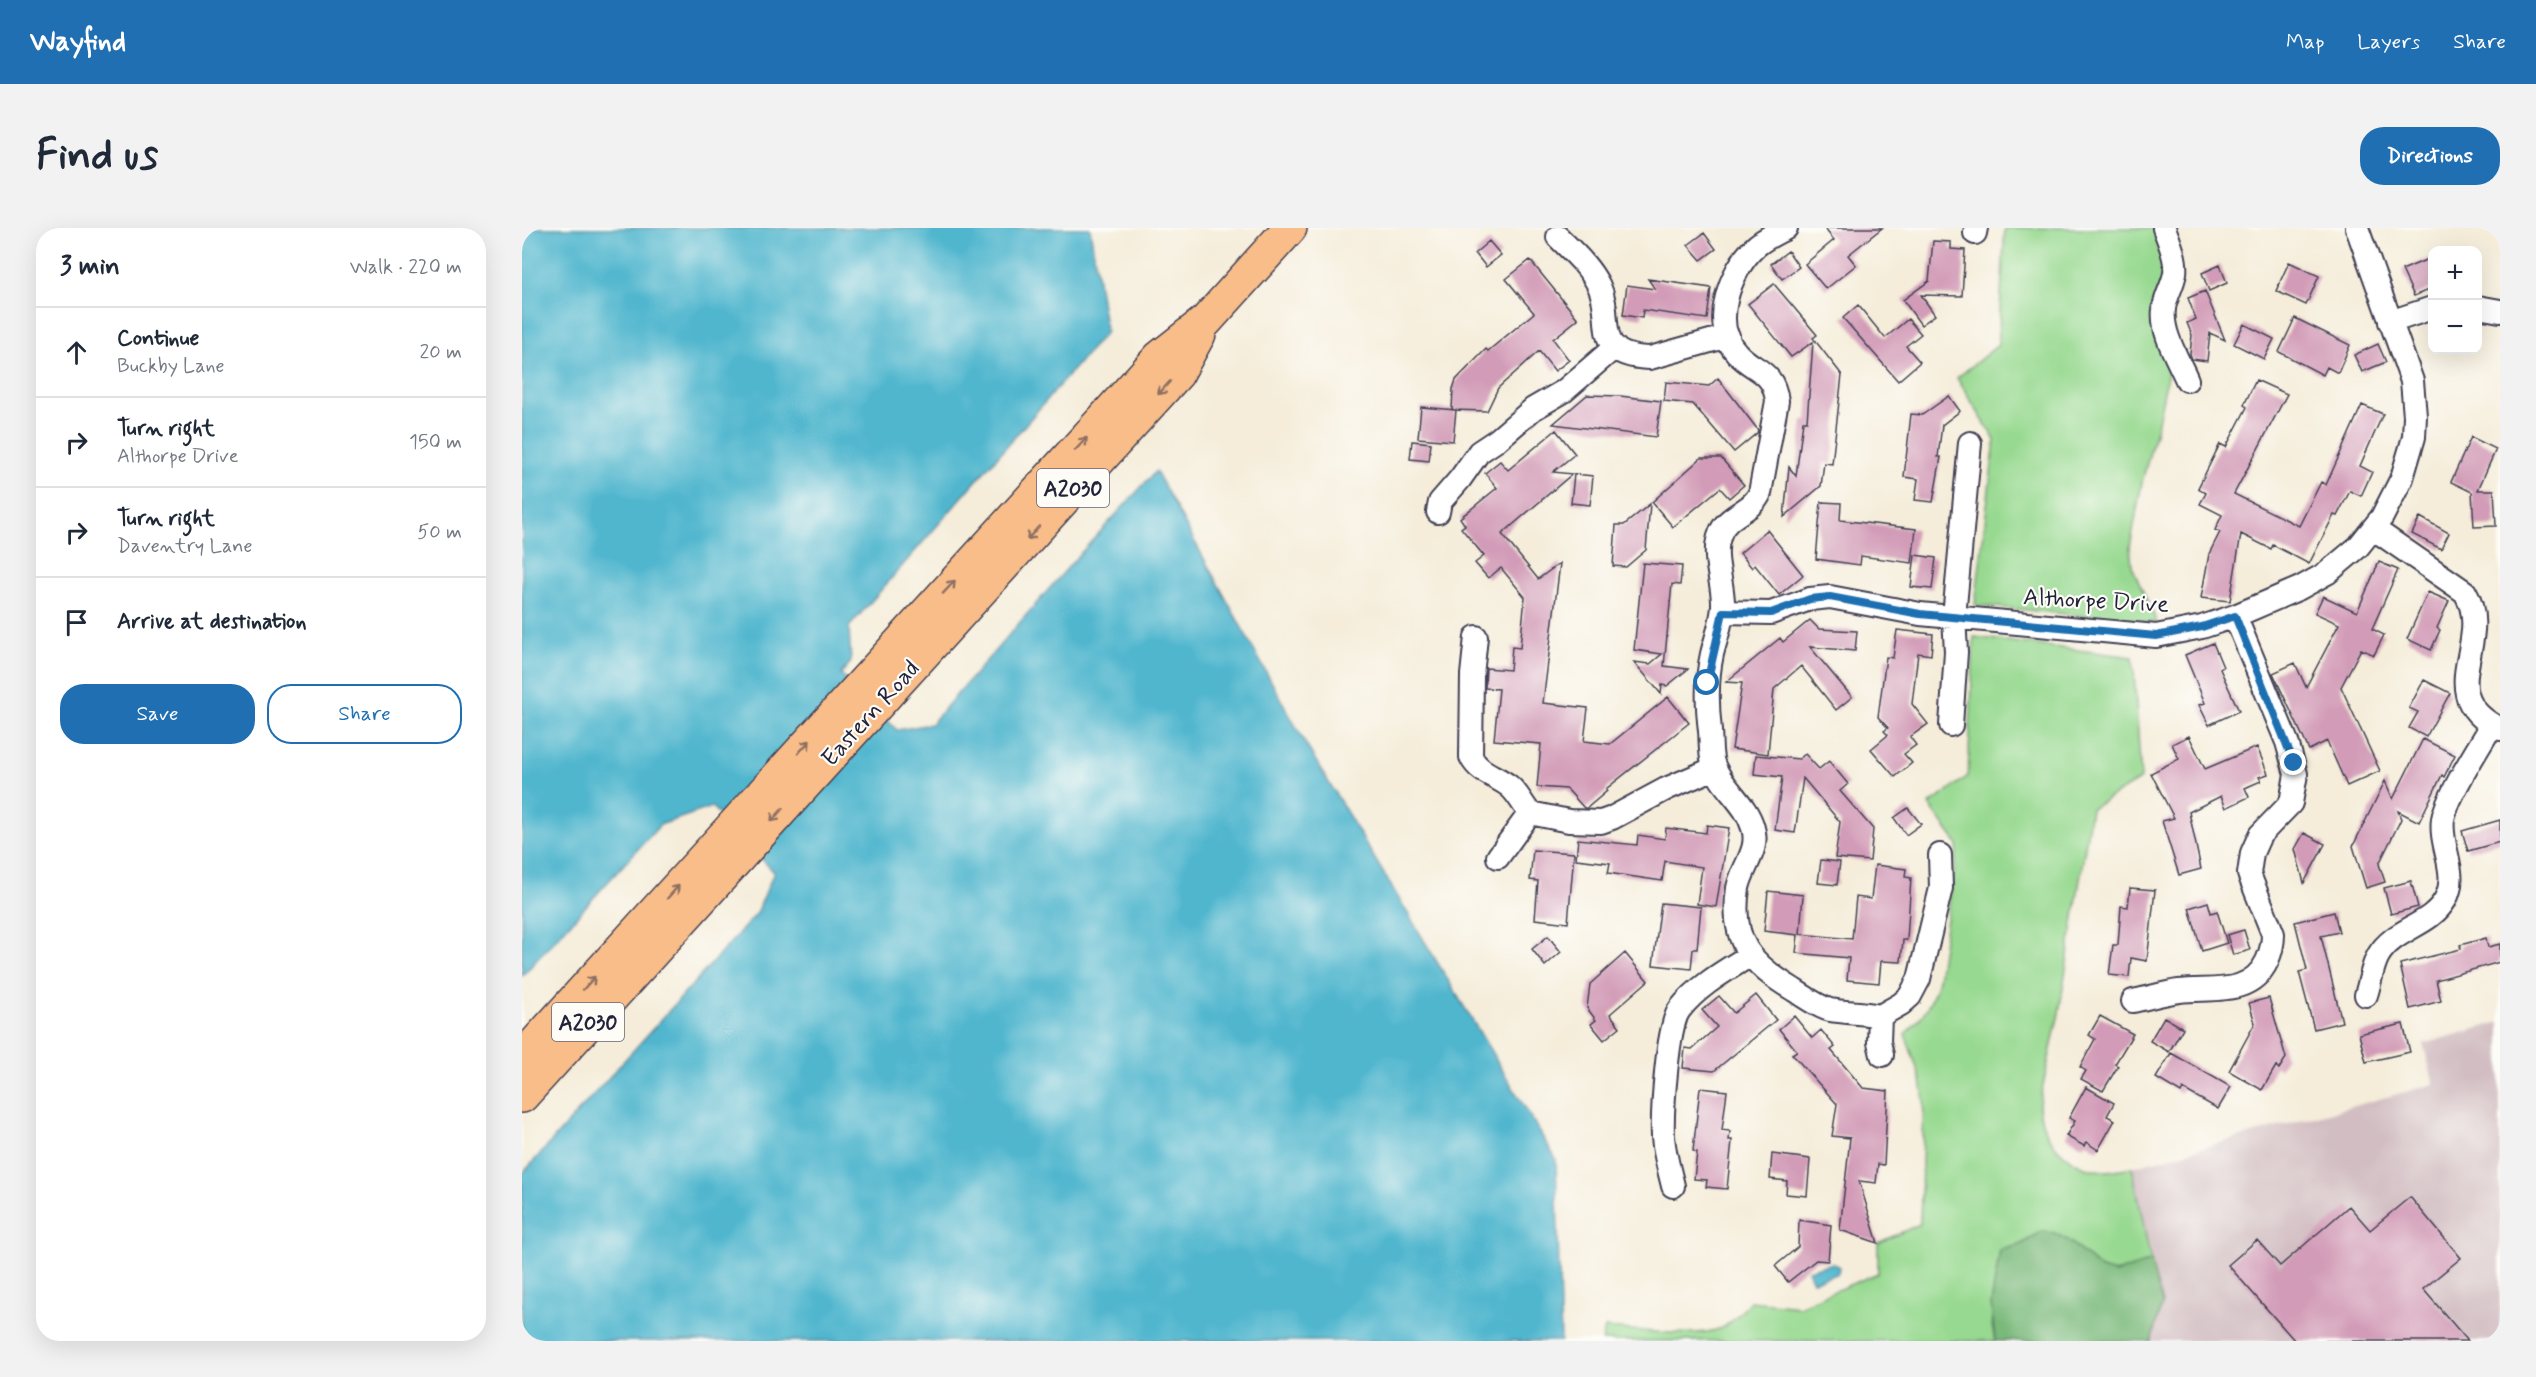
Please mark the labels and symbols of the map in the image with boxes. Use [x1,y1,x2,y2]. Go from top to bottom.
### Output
one-way arrow [1157,380,1171,395]
one-way arrow [1074,436,1088,451]
road number: A2030 [1037,469,1109,507]
one-way arrow [1026,525,1040,540]
one-way arrow [942,580,956,595]
street label: Althorpe Drive [2022,582,2170,621]
street label: Eastern Road [815,654,927,774]
route start [1693,669,1719,695]
one-way arrow [797,740,811,755]
route end [2280,749,2306,775]
one-way arrow [770,807,784,822]
one-way arrow [666,884,680,899]
one-way arrow [582,976,596,991]
road number: A2030 [552,1003,624,1041]

